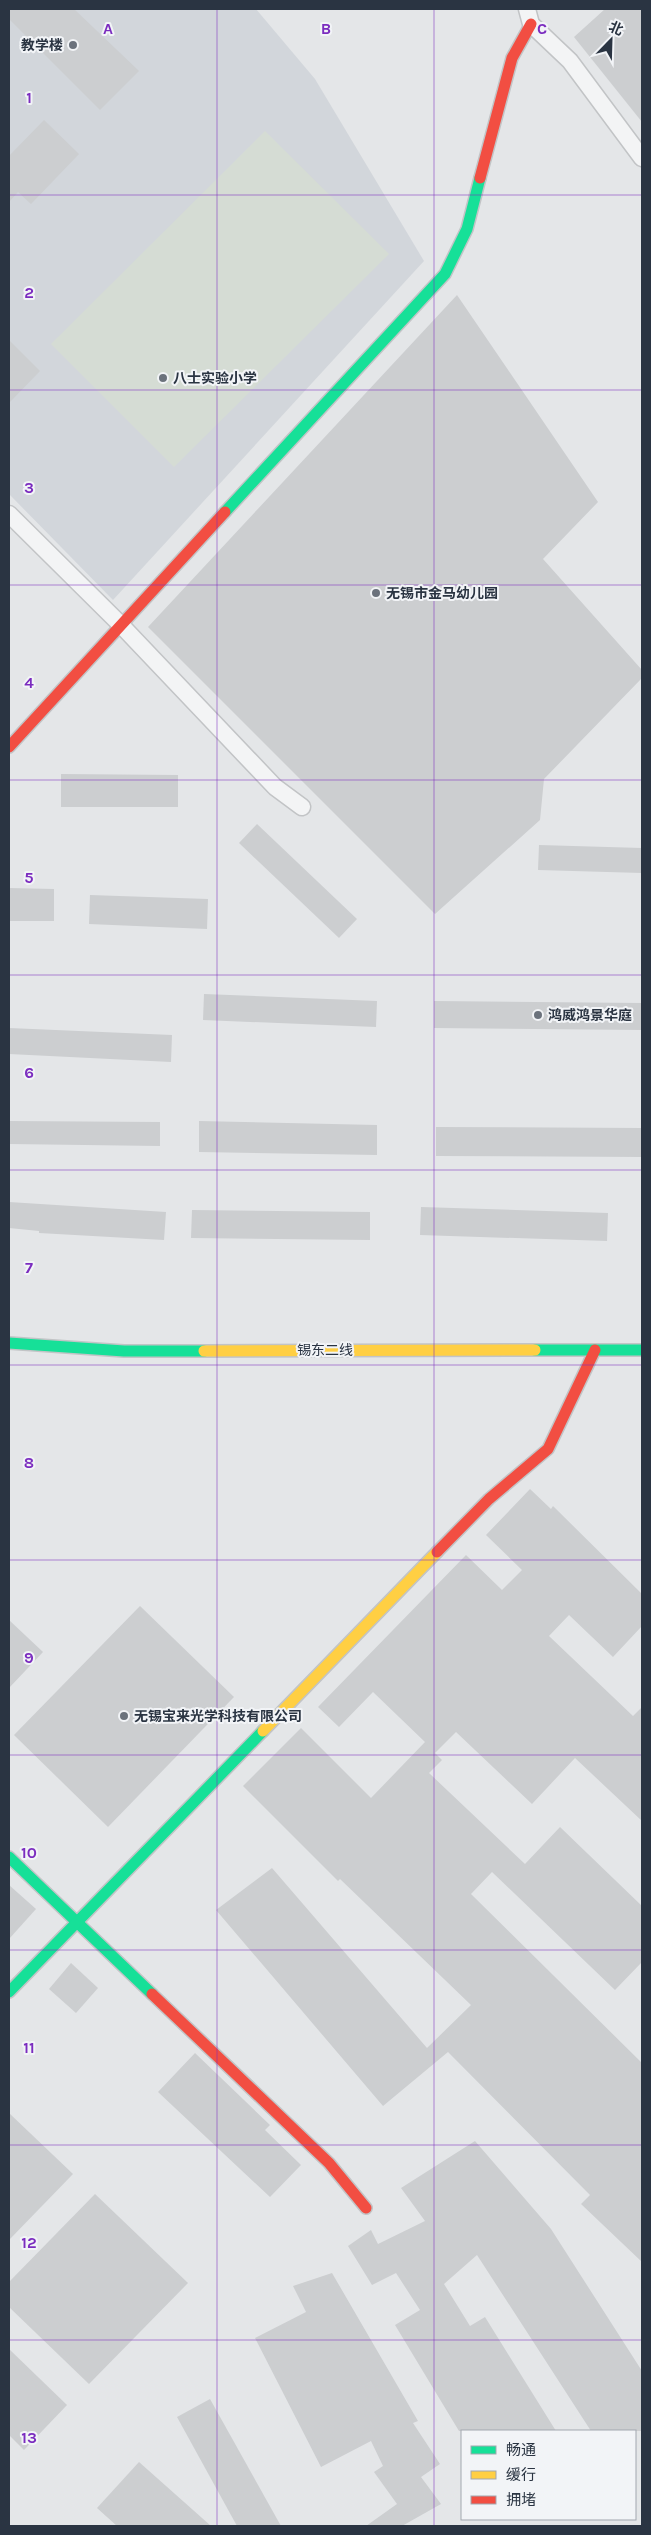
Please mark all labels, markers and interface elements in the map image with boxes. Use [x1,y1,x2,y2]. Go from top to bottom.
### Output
north arrow [586,15,636,65]
text: 北 [606,18,626,39]
text: A [103,19,113,38]
text: B [321,19,331,38]
text: C [537,19,547,38]
place label: 教学楼 [21,37,63,54]
marker: 教学楼 [67,39,79,51]
text: 1 [26,88,32,107]
text: 2 [24,283,34,302]
place label: 八士实验小学 [173,370,257,387]
marker: 八士实验小学 [157,372,169,384]
text: 3 [24,478,34,497]
place label: 无锡市金马幼儿园 [386,585,498,602]
marker: 无锡市金马幼儿园 [370,587,382,599]
text: 4 [24,673,34,692]
text: 5 [24,868,34,887]
place label: 鸿威鸿景华庭 [548,1007,632,1024]
marker: 鸿威鸿景华庭 [532,1009,544,1021]
text: 6 [24,1063,34,1082]
text: 7 [25,1258,33,1277]
street label: 锡东二线 [297,1342,353,1359]
text: 8 [24,1453,34,1472]
text: 9 [24,1648,34,1667]
place label: 无锡宝来光学科技有限公司 [134,1708,302,1725]
marker: 无锡宝来光学科技有限公司 [118,1710,130,1722]
text: 10 [21,1843,37,1862]
text: 11 [23,2038,35,2057]
text: 12 [21,2233,37,2252]
text: 13 [21,2428,37,2447]
legend [461,2430,636,2520]
text: 畅通 [506,2441,536,2459]
text: 缓行 [506,2466,536,2484]
text: 拥堵 [506,2491,536,2509]

